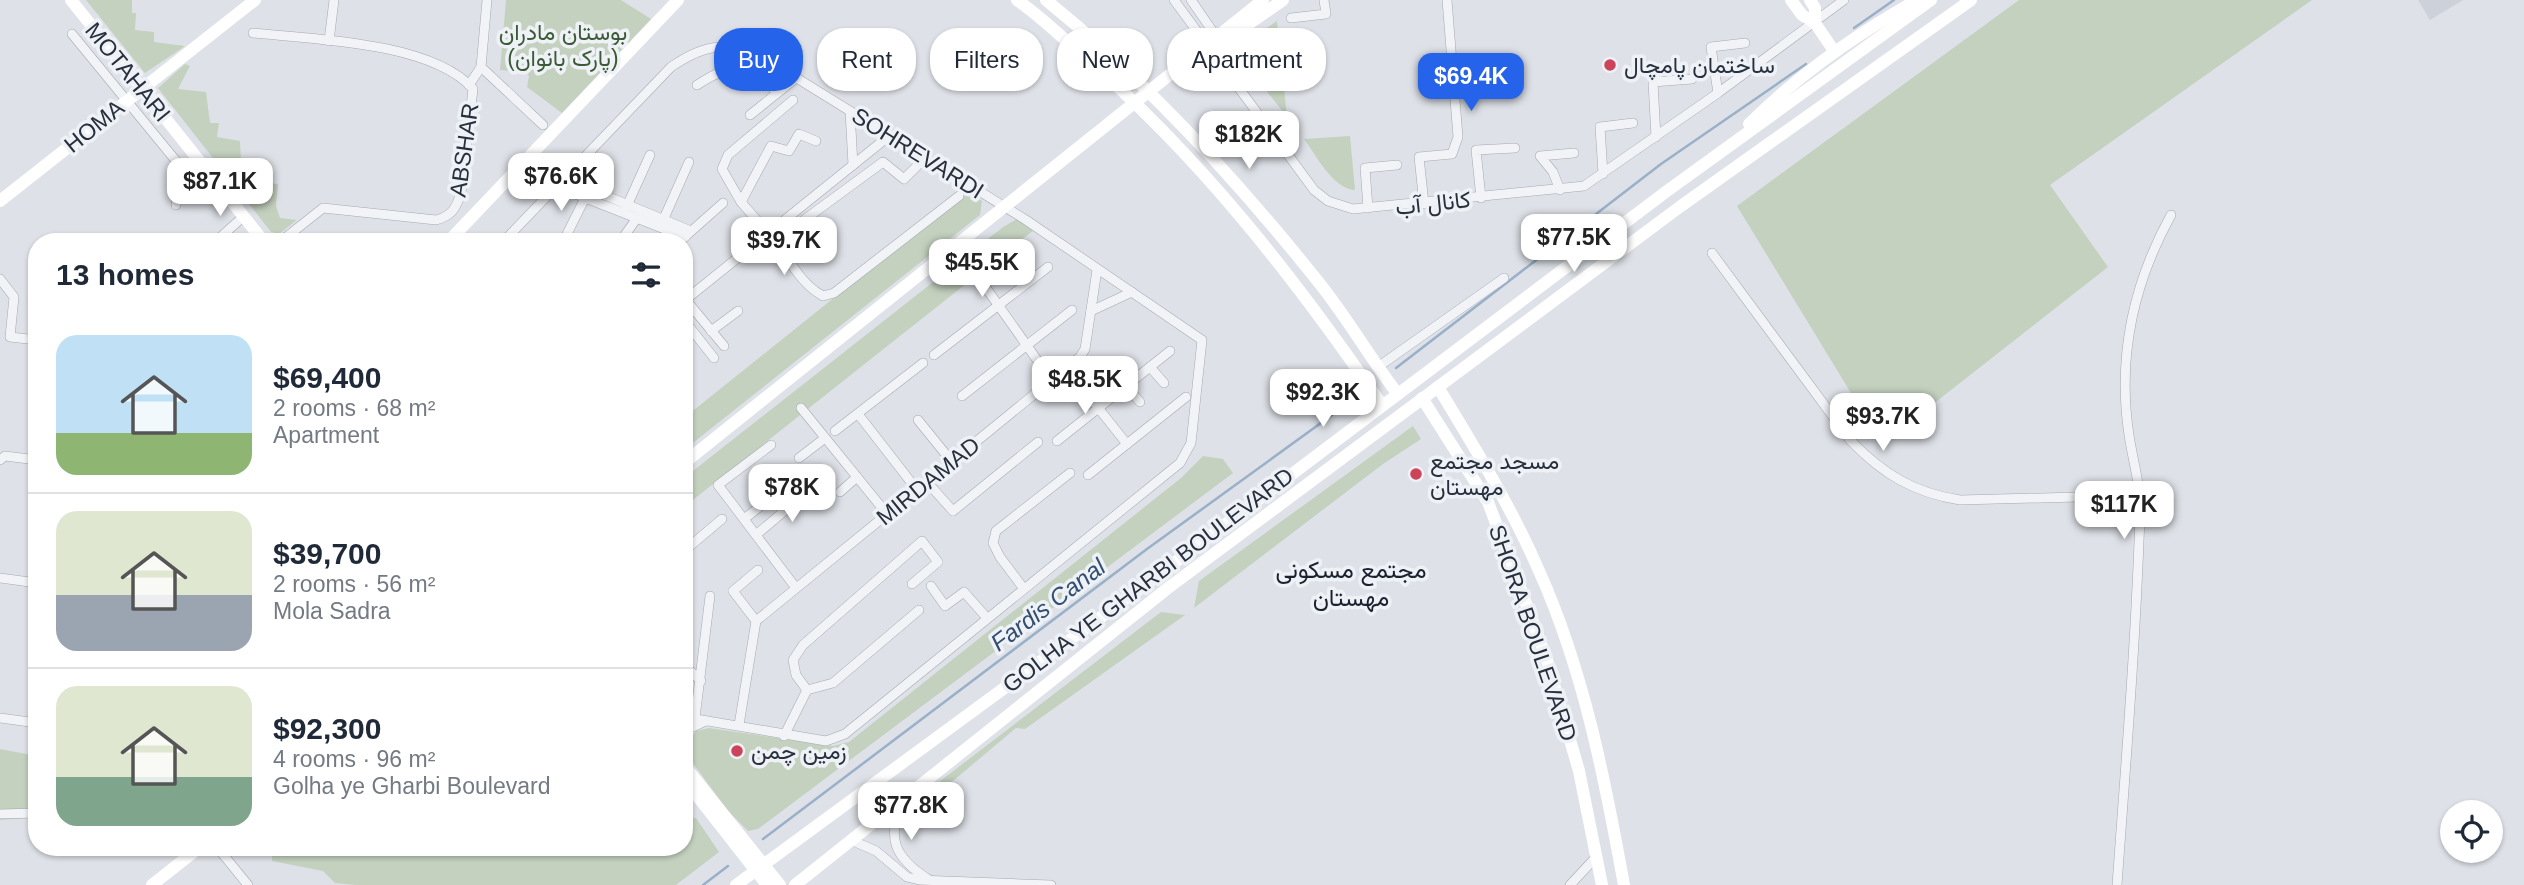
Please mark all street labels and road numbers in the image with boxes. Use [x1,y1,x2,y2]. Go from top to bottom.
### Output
street label: MOTAHARI [80,17,176,127]
street label: HOMA [59,94,130,158]
street label: ABSHAR [445,101,483,199]
street label: SOHREVARDI [847,102,989,204]
street label: کانال آب [1394,186,1472,222]
street label: MIRDAMAD [871,431,985,531]
street label: GOLHA YE GHARBI BOULEVARD [998,462,1298,698]
street label: SHORA BOULEVARD [1484,521,1582,745]

